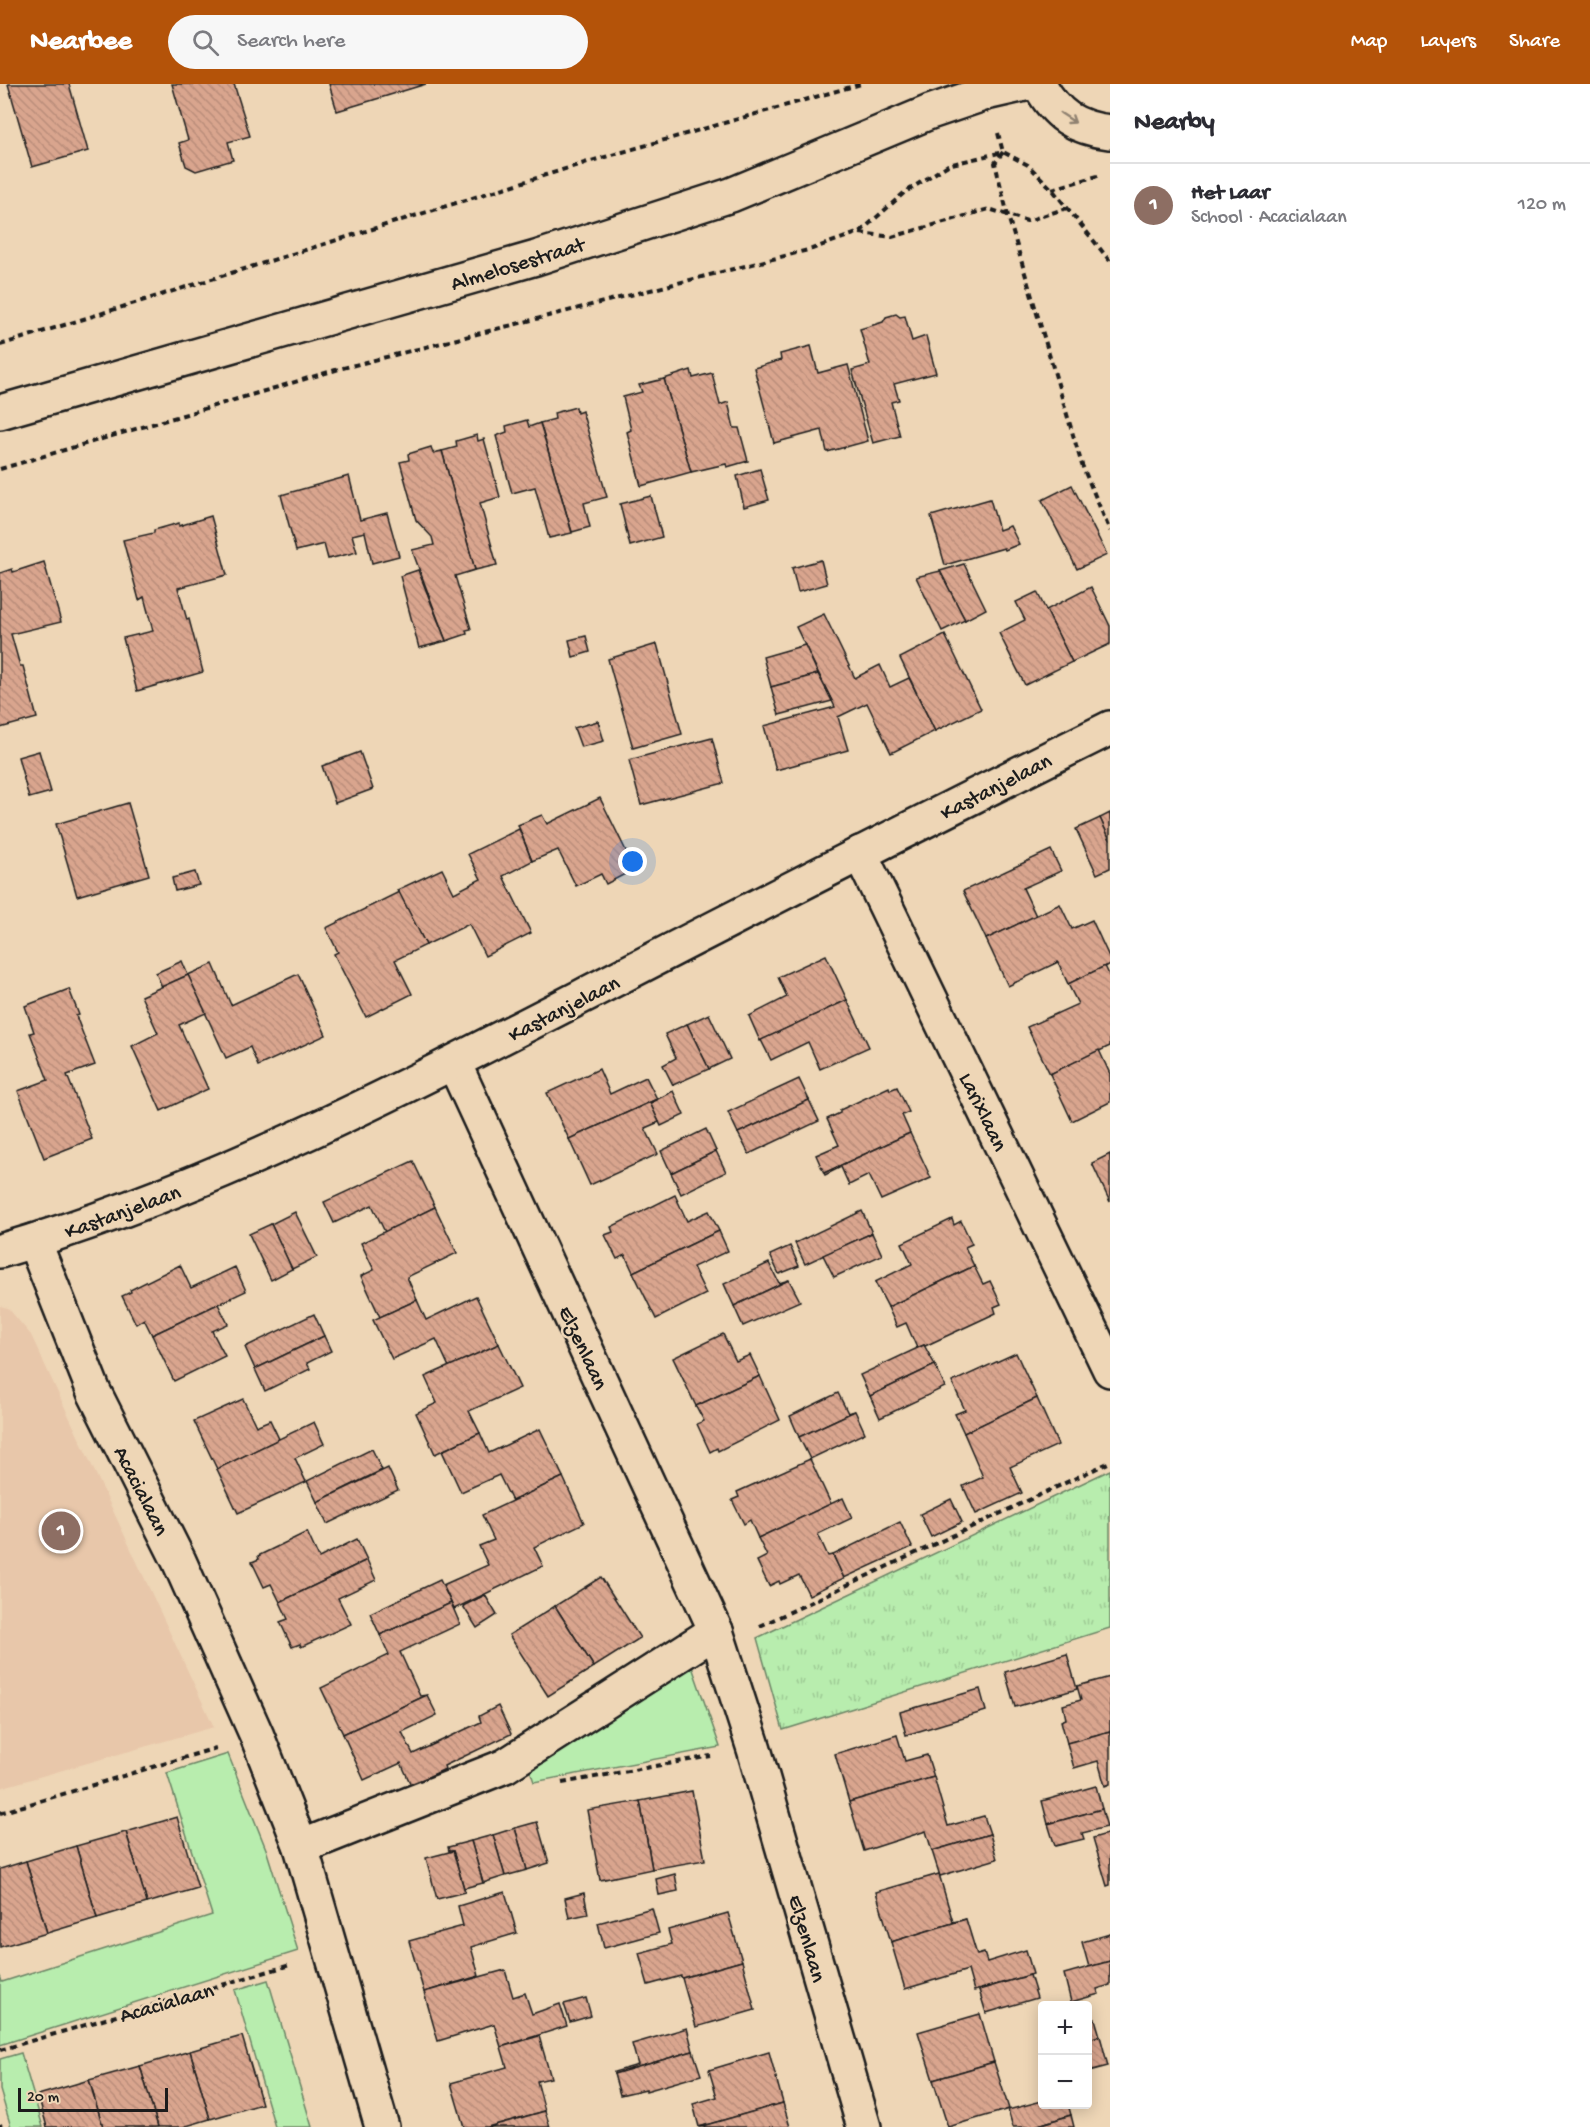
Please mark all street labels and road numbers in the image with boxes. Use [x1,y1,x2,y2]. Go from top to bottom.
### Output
street label: Almelosestraat [448,233,590,299]
street label: Kastanjelaan [937,749,1057,828]
street label: Kastanjelaan [505,971,625,1050]
street label: Larixlaan [951,1069,1012,1157]
street label: Kastanjelaan [62,1181,185,1247]
street label: Elzenlaan [551,1303,612,1395]
street label: Acacialaan [106,1443,173,1541]
street label: Elzenlaan [780,1892,830,1986]
street label: Acacialaan [117,1979,218,2031]

